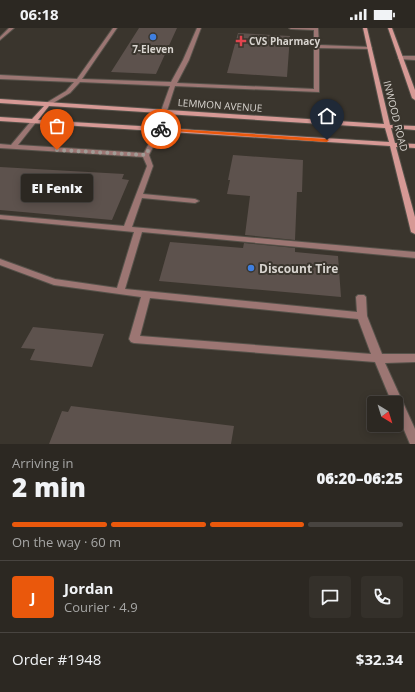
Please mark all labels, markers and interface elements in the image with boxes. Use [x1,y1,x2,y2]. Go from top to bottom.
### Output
text: 06:18 [20,4,59,24]
marker: 7-Eleven [148,32,158,42]
place label: CVS Pharmacy [249,34,320,48]
marker: CVS Pharmacy [236,36,246,46]
place label: 7-Eleven [132,42,174,56]
street label: INWOOD ROAD [380,79,412,153]
street label: LEMMON AVENUE [177,95,263,115]
pin [310,99,344,140]
icon: home [316,105,338,127]
pin [40,109,74,150]
courier [141,109,181,149]
icon: bag [46,115,68,137]
icon: bike [150,118,172,140]
callout: El Fenix [21,174,93,202]
text: El Fenix [32,179,82,197]
place label: Discount Tire [259,260,338,277]
marker: Discount Tire [246,263,256,273]
north arrow [367,396,403,432]
map controls [367,396,403,432]
text: Arriving in [12,454,74,472]
text: 06:20–06:25 [317,468,403,488]
text: 2 min [12,469,86,505]
text: On the way · 60 m [12,533,121,551]
button: chat [309,576,351,618]
button: phone [361,576,403,618]
text: Jordan [64,578,113,598]
text: J [31,587,35,607]
text: Courier · 4.9 [64,598,138,616]
text: Order #1948 [12,649,101,669]
text: $32.34 [356,649,403,669]

